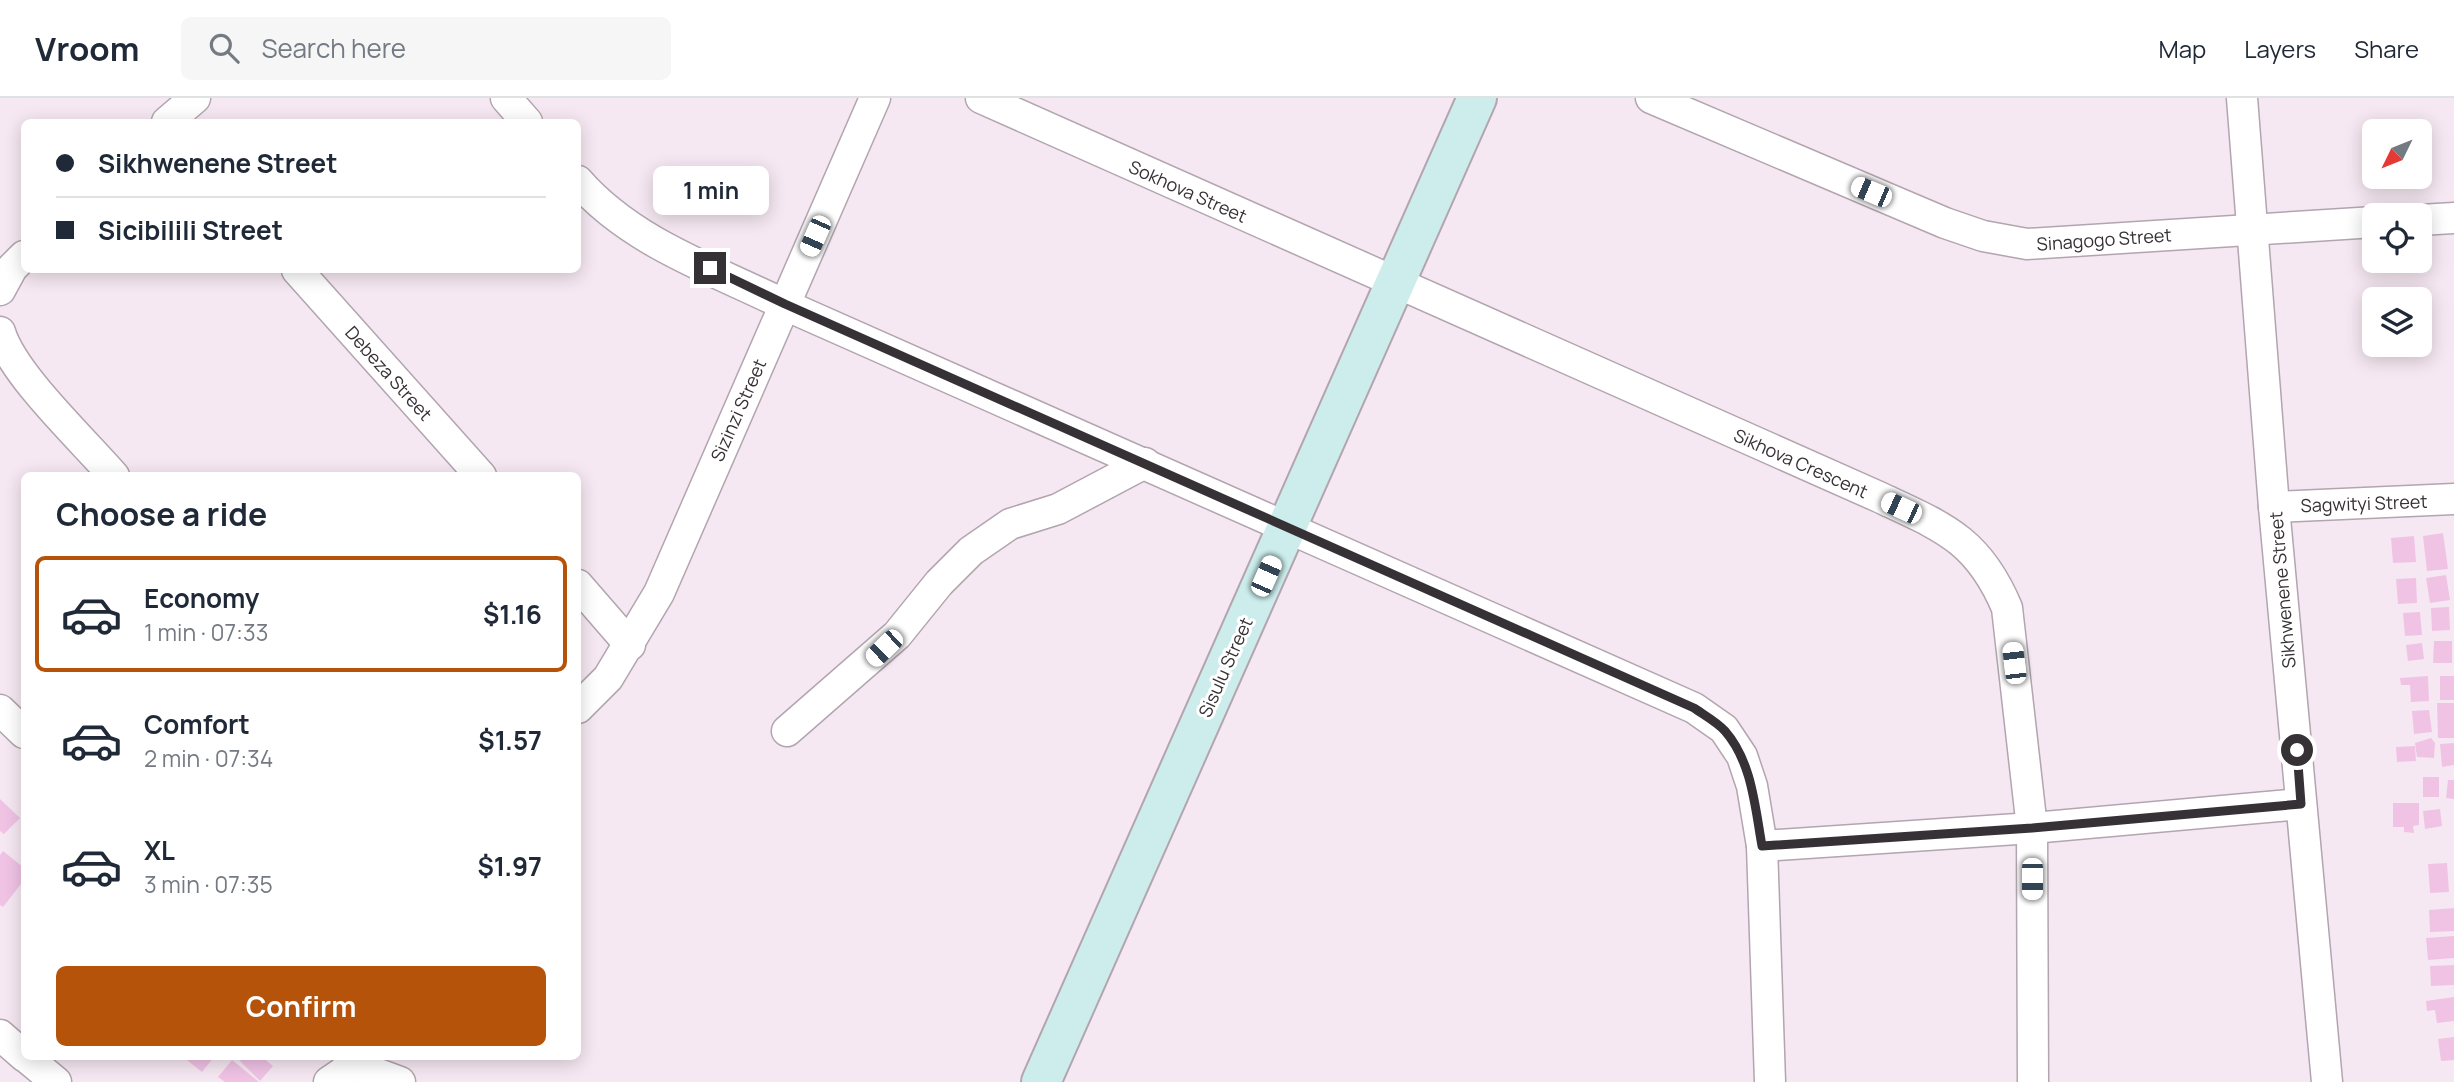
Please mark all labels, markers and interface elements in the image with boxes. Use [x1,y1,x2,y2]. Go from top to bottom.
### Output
search box [181,17,671,80]
text: Vroom [35,26,139,71]
icon: search [205,29,243,67]
text: Search here [261,30,406,66]
text: Map [2159,32,2206,65]
text: Layers [2244,32,2316,65]
text: Share [2354,32,2419,65]
north arrow [2362,119,2432,189]
map controls [2362,119,2432,357]
text: Sikhwenene Street [98,145,337,181]
street label: Sokhova Street [1125,154,1251,228]
callout: 1 min [652,166,768,216]
text: 1 min [683,174,739,206]
car [1848,174,1895,210]
button: locate [2362,203,2432,273]
text: Sicibilili Street [98,212,283,248]
car [797,213,834,259]
street label: Sinagogo Street [2036,222,2172,256]
route end [694,252,726,284]
button: layers [2362,287,2432,357]
street label: Debeza Street [340,321,438,425]
street label: Sizinzi Street [705,355,771,465]
street label: Sikhova Crescent [1730,423,1872,503]
street label: Sagwityi Street [2300,489,2428,517]
car [1878,490,1925,526]
text: Choose a ride [56,492,267,536]
street label: Sikhwenene Street [2263,511,2301,669]
car [1248,553,1285,599]
text: Economy [144,580,259,616]
icon: car [60,583,123,646]
text: $1.16 [483,596,542,632]
street label: Sisulu Street [1192,613,1258,721]
text: 1 min · 07:33 [144,616,268,648]
car [862,626,907,670]
car [2002,641,2027,685]
text: Comfort [144,706,250,742]
icon: car [60,709,123,772]
text: $1.57 [478,722,542,758]
route start [2281,734,2313,766]
text: 2 min · 07:34 [144,742,273,774]
text: XL [144,832,175,868]
icon: car [60,835,123,898]
text: $1.97 [477,848,542,884]
car [2022,858,2043,900]
text: 3 min · 07:35 [144,868,273,900]
button: Confirm [56,966,546,1046]

